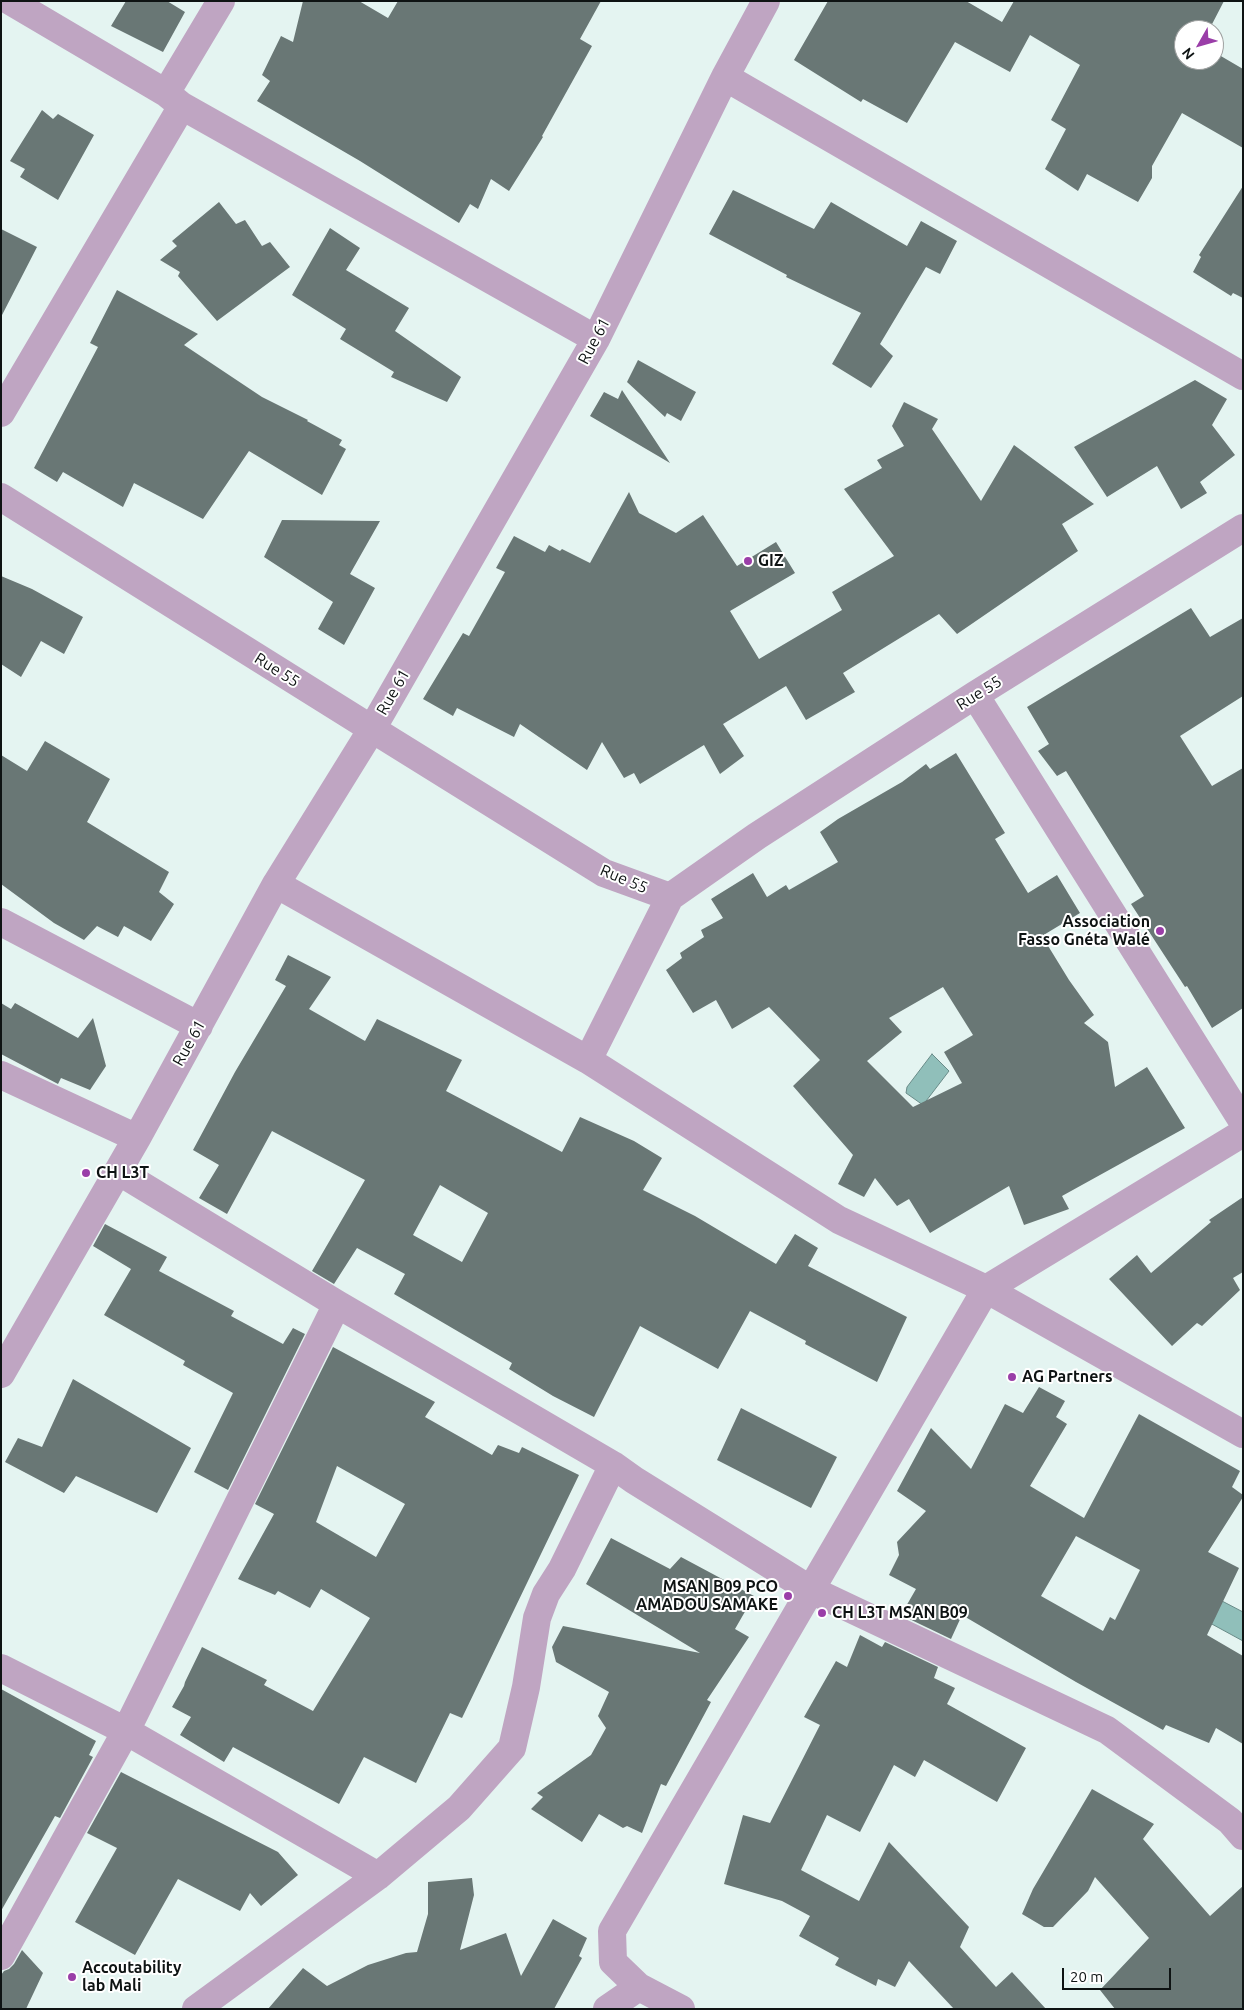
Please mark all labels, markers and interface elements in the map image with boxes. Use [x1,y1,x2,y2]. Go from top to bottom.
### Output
north arrow [1174,20,1224,70]
text: N [1178,45,1197,63]
street label: Rue 61 [574,315,614,367]
place label: GIZ [758,551,783,571]
marker: GIZ [742,555,754,567]
street label: Rue 55 [251,649,303,691]
street label: Rue 61 [372,666,414,718]
street label: Rue 55 [953,672,1005,714]
street label: Rue 55 [597,860,651,898]
place label: Association Fasso Gnéta Walé [1018,912,1150,950]
marker: Association Fasso Gnéta Walé [1154,925,1166,937]
street label: Rue 61 [169,1017,209,1069]
place label: CH L3T [96,1163,149,1183]
marker: CH L3T [80,1167,92,1179]
place label: AG Partners [1022,1367,1112,1387]
marker: AG Partners [1006,1371,1018,1383]
place label: MSAN B09 PCO AMADOU SAMAKE [636,1577,778,1615]
marker: MSAN B09 PCO AMADOU SAMAKE [782,1590,794,1602]
place label: CH L3T MSAN B09 [832,1603,968,1623]
marker: CH L3T MSAN B09 [816,1607,828,1619]
place label: Accoutability lab Mali [82,1958,181,1996]
scale bar [1064,1958,1173,1990]
text: 20 m [1070,1968,1103,1985]
marker: Accoutability lab Mali [66,1971,78,1983]

